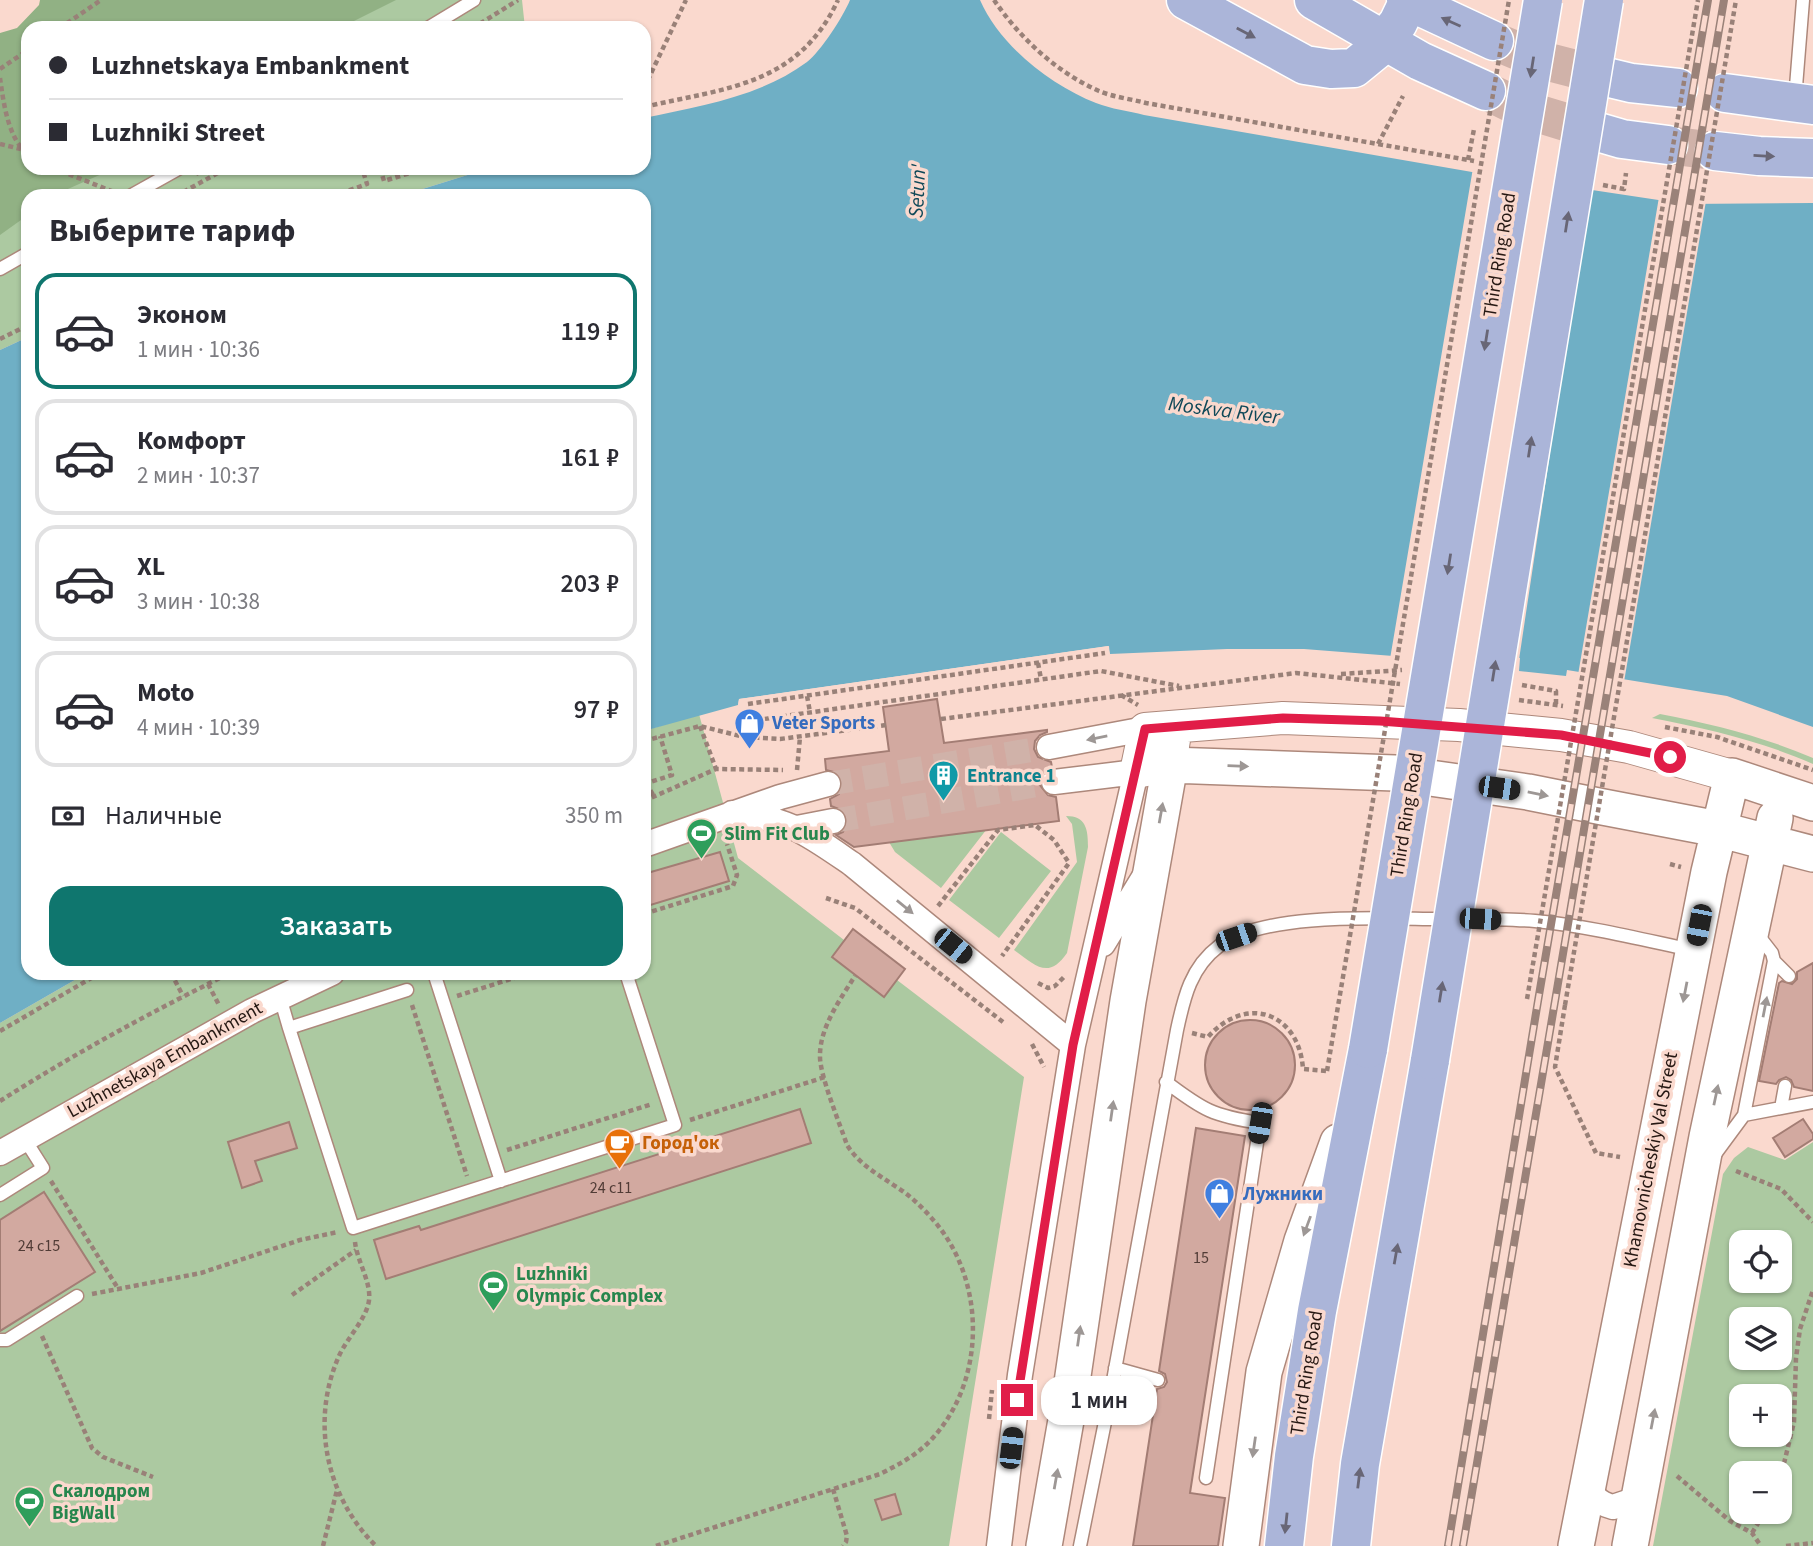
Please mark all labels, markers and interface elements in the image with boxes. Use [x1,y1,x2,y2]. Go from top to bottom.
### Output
one-way arrow [1441,16,1461,28]
one-way arrow [1236,27,1255,39]
text: Luzhnetskaya Embankment [91,47,409,84]
one-way arrow [1526,56,1537,78]
text: Luzhniki Street [91,114,265,151]
one-way arrow [1753,151,1775,162]
water label: Setun' [901,162,933,219]
street label: Third Ring Road [1477,191,1523,319]
text: Выберите тариф [49,208,296,254]
one-way arrow [1562,211,1573,233]
text: Эконом [137,296,227,333]
icon: car [53,300,116,363]
text: 119 ₽ [560,313,619,350]
one-way arrow [1480,329,1491,351]
text: 1 мин · 10:36 [137,333,260,366]
water label: Moskva River [1167,388,1282,432]
text: Комфорт [137,422,246,459]
icon: car [53,426,116,489]
one-way arrow [1525,436,1536,458]
text: 161 ₽ [560,439,619,476]
text: 2 мин · 10:37 [137,459,260,492]
text: XL [137,548,165,585]
icon: car [53,552,116,615]
one-way arrow [1443,554,1454,576]
text: 203 ₽ [560,565,619,602]
text: 3 мин · 10:38 [137,585,260,618]
one-way arrow [1489,660,1500,682]
text: Moto [137,674,194,711]
icon: car [53,678,116,741]
text: 97 ₽ [574,691,619,728]
shop icon: Veter Sports [732,706,766,750]
place label: Veter Sports [771,710,875,737]
text: 4 мин · 10:39 [137,711,260,744]
one-way arrow [1086,733,1108,744]
route start [1654,741,1686,773]
street label: Third Ring Road [1384,751,1430,879]
building icon: Entrance 1 [927,759,961,803]
one-way arrow [1228,761,1250,772]
place label: Entrance 1 [967,763,1056,790]
car [1477,775,1522,801]
one-way arrow [1527,789,1549,800]
icon: cash [49,797,87,835]
text: Наличные [105,797,222,834]
text: 350 m [565,799,623,832]
one-way arrow [1156,802,1167,824]
sports icon: Slim Fit Club [684,817,718,861]
place label: Slim Fit Club [724,821,830,848]
button: Заказать [49,886,623,966]
one-way arrow [897,899,914,914]
car [1685,902,1714,948]
car [1459,907,1502,931]
car [1213,920,1260,954]
car [931,925,976,967]
one-way arrow [1436,981,1447,1003]
one-way arrow [1679,981,1690,1003]
street label: Luzhnetskaya Embankment [62,995,268,1125]
one-way arrow [1760,996,1771,1018]
street label: Khamovnicheskiy Val Street [1617,1049,1685,1270]
one-way arrow [1710,1084,1721,1106]
one-way arrow [1107,1100,1118,1122]
car [1247,1101,1274,1145]
cafe icon: Город'ок [602,1126,636,1170]
place label: Город'ок [642,1130,720,1157]
house number: 24 с11 [590,1177,632,1199]
shop icon: Лужники [1203,1177,1237,1221]
place label: Лужники [1242,1181,1323,1208]
one-way arrow [1301,1216,1312,1237]
map controls [1729,1230,1792,1524]
button: locate [1729,1230,1792,1293]
house number: 24 с15 [18,1235,60,1257]
one-way arrow [1391,1243,1402,1265]
house number: 15 [1193,1247,1209,1269]
place label: Luzhniki Olympic Complex [516,1261,663,1310]
sports icon: Luzhniki Olympic Complex [476,1268,510,1312]
button: layers [1729,1307,1792,1370]
street label: Third Ring Road [1284,1309,1330,1437]
one-way arrow [1073,1325,1084,1347]
callout: 1 мин [1042,1376,1157,1424]
route end [1001,1384,1033,1416]
text: 1 мин [1070,1384,1128,1417]
button: + [1729,1384,1792,1447]
one-way arrow [1648,1408,1659,1430]
car [999,1426,1024,1470]
one-way arrow [1248,1436,1259,1458]
button: − [1729,1461,1792,1524]
one-way arrow [1353,1467,1364,1489]
one-way arrow [1050,1468,1061,1490]
place label: Скалодром BigWall [52,1478,150,1527]
sports icon: Скалодром BigWall [12,1485,46,1529]
one-way arrow [1281,1513,1292,1535]

